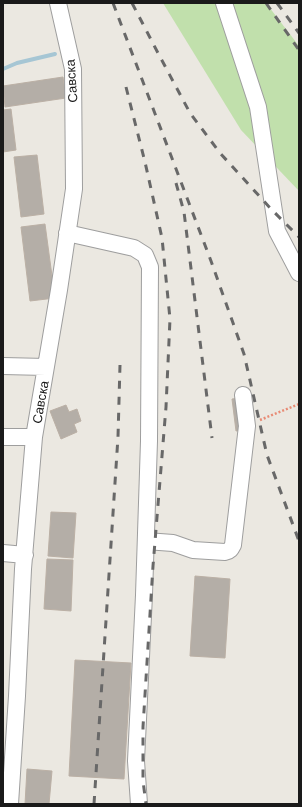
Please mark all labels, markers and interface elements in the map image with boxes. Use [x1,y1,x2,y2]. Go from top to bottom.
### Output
street label: Савска [62,58,80,103]
street label: Савска [29,379,52,425]

